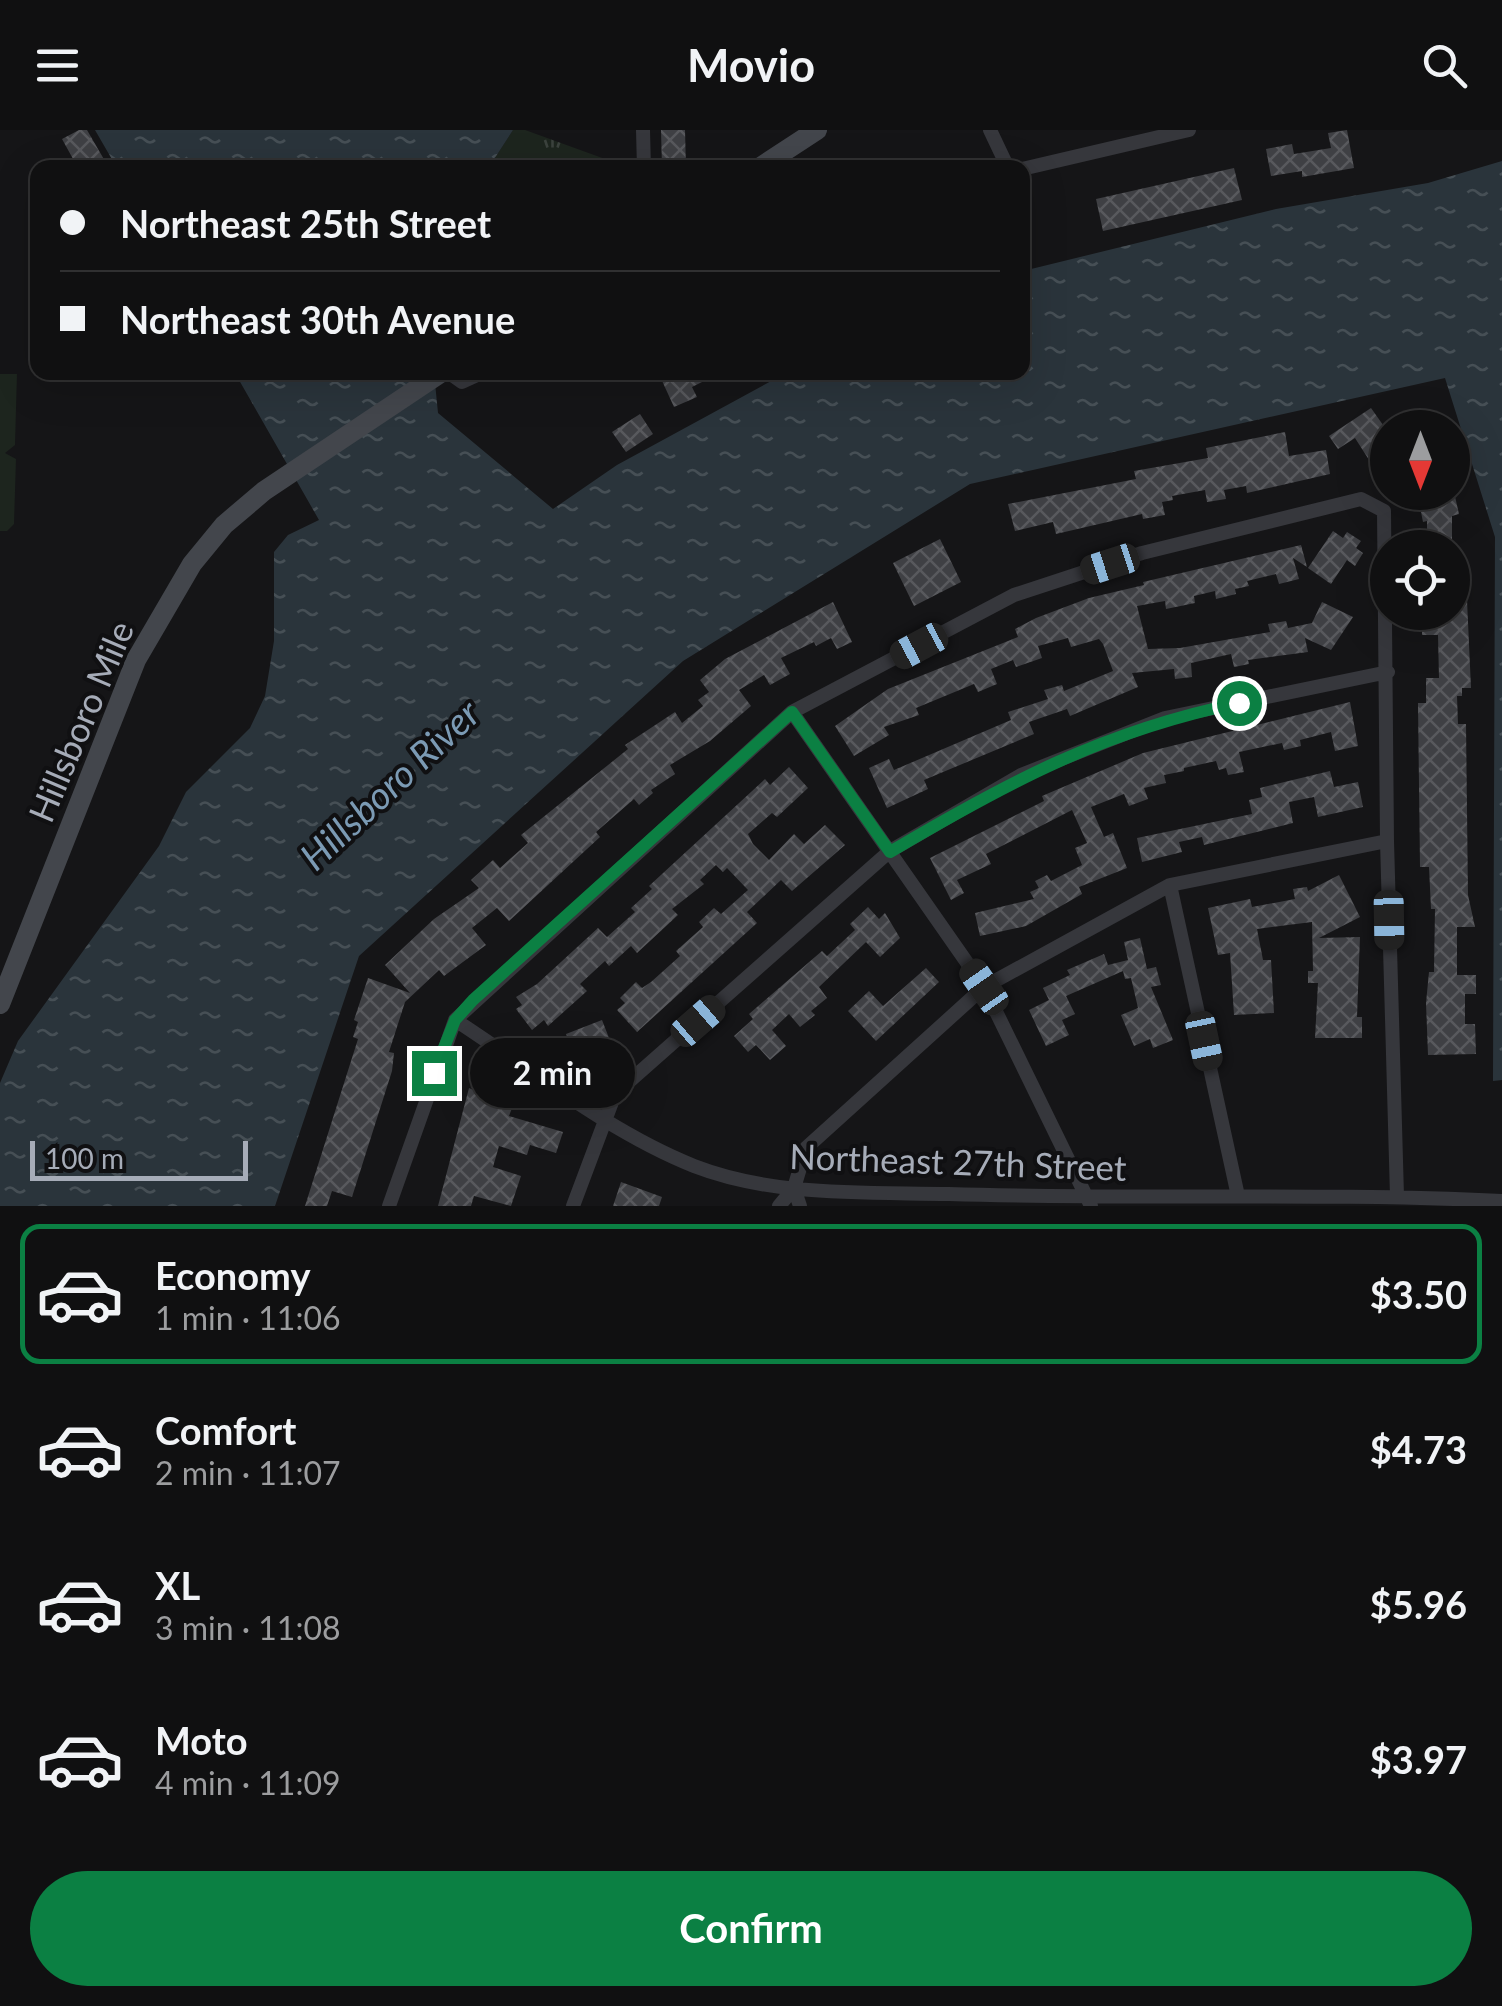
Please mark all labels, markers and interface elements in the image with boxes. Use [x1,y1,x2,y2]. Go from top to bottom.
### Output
icon: menu [30,38,85,93]
text: Movio [687,38,815,92]
icon: search [1417,38,1472,93]
text: Northeast 25th Street [120,200,491,246]
text: Northeast 30th Avenue [120,296,515,342]
north arrow [1370,410,1470,510]
map controls [1370,410,1470,630]
button: locate [1370,530,1470,630]
car [1077,540,1143,588]
street label: Hillsboro Mile [19,614,141,828]
car [885,619,953,673]
route start [1217,681,1262,726]
water label: Hillsboro River [290,689,489,879]
car [1373,890,1405,950]
car [955,954,1013,1020]
car [666,990,730,1052]
car [1183,1009,1225,1073]
callout: 2 min [469,1038,634,1108]
route end [412,1051,457,1096]
text: 2 min [513,1053,592,1092]
street label: Northeast 27th Street [789,1134,1128,1188]
scale bar [30,1136,248,1180]
text: 100 m [45,1141,124,1175]
icon: car [35,1249,125,1339]
text: Economy [155,1252,310,1298]
text: $3.50 [1370,1271,1467,1317]
text: 1 min · 11:06 [155,1298,341,1337]
icon: car [35,1404,125,1494]
text: Comfort [155,1407,296,1453]
text: $4.73 [1370,1426,1467,1472]
text: 2 min · 11:07 [155,1453,341,1492]
icon: car [35,1559,125,1649]
text: XL [155,1562,200,1608]
text: $5.96 [1370,1581,1467,1627]
text: 3 min · 11:08 [155,1608,341,1647]
icon: car [35,1714,125,1804]
text: Moto [155,1717,248,1763]
text: $3.97 [1370,1736,1467,1782]
text: 4 min · 11:09 [155,1763,341,1802]
button: Confirm [30,1871,1472,1986]

